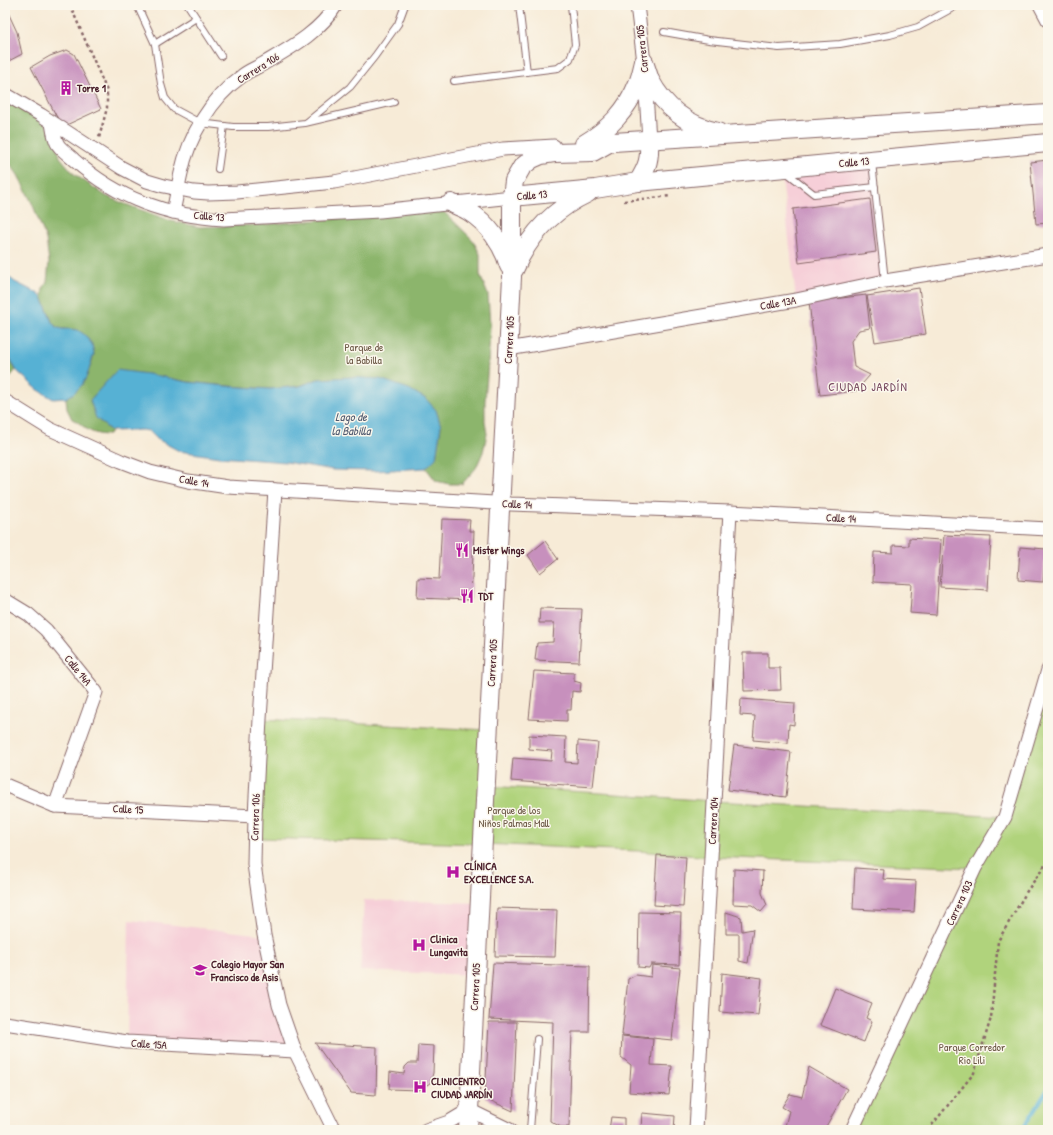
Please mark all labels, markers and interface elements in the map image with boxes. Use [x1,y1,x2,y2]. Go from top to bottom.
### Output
street label: Carrera 105 [633,24,651,74]
street label: Carrera 106 [234,49,282,87]
building icon: Torre 1 [58,80,74,96]
place label: Torre 1 [76,81,106,95]
street label: Calle 13 [838,154,870,170]
street label: Calle 13 [516,187,548,203]
street label: Calle 13 [193,208,225,224]
street label: Calle 13A [759,293,798,313]
street label: Carrera 105 [501,315,517,364]
park label: Parque de la Babilla [345,340,384,367]
district label: CIUDAD JARDÍN [828,378,908,395]
water label: Lago de la Babilla [332,408,372,439]
street label: Calle 14 [178,471,210,491]
street label: Calle 14 [502,496,532,512]
street label: Calle 14 [826,510,856,526]
restaurant icon: Mister Wings [454,542,470,558]
place label: Mister Wings [473,543,525,558]
restaurant icon: TDT [459,588,475,604]
place label: TDT [477,589,494,603]
street label: Carrera 105 [484,638,500,687]
street label: Calle 14A [61,652,95,689]
street label: Carrera 106 [247,792,263,841]
street label: Carrera 104 [705,797,721,845]
street label: Calle 15 [112,801,144,817]
park label: Parque de los Niños Palmas Mall [478,803,550,830]
place label: CLÍNICA EXCELLENCE S.A. [464,859,534,886]
hospital icon: CLÍNICA EXCELLENCE S.A. [445,864,461,880]
street label: Carrera 103 [942,878,976,928]
place label: Clinica Lungavita [430,932,468,960]
hospital icon: Clinica Lungavita [411,937,427,953]
place label: Colegio Mayor San Francisco de Asis [210,957,284,984]
school or university icon: Colegio Mayor San Francisco de Asis [192,962,208,978]
street label: Carrera 105 [467,962,483,1011]
street label: Calle 15A [131,1036,168,1052]
park label: Parque Corredor Rio Lili [939,1040,1006,1067]
place label: CLINICENTRO CIUDAD JARDÍN [431,1074,492,1101]
hospital icon: CLINICENTRO CIUDAD JARDÍN [412,1079,428,1095]

